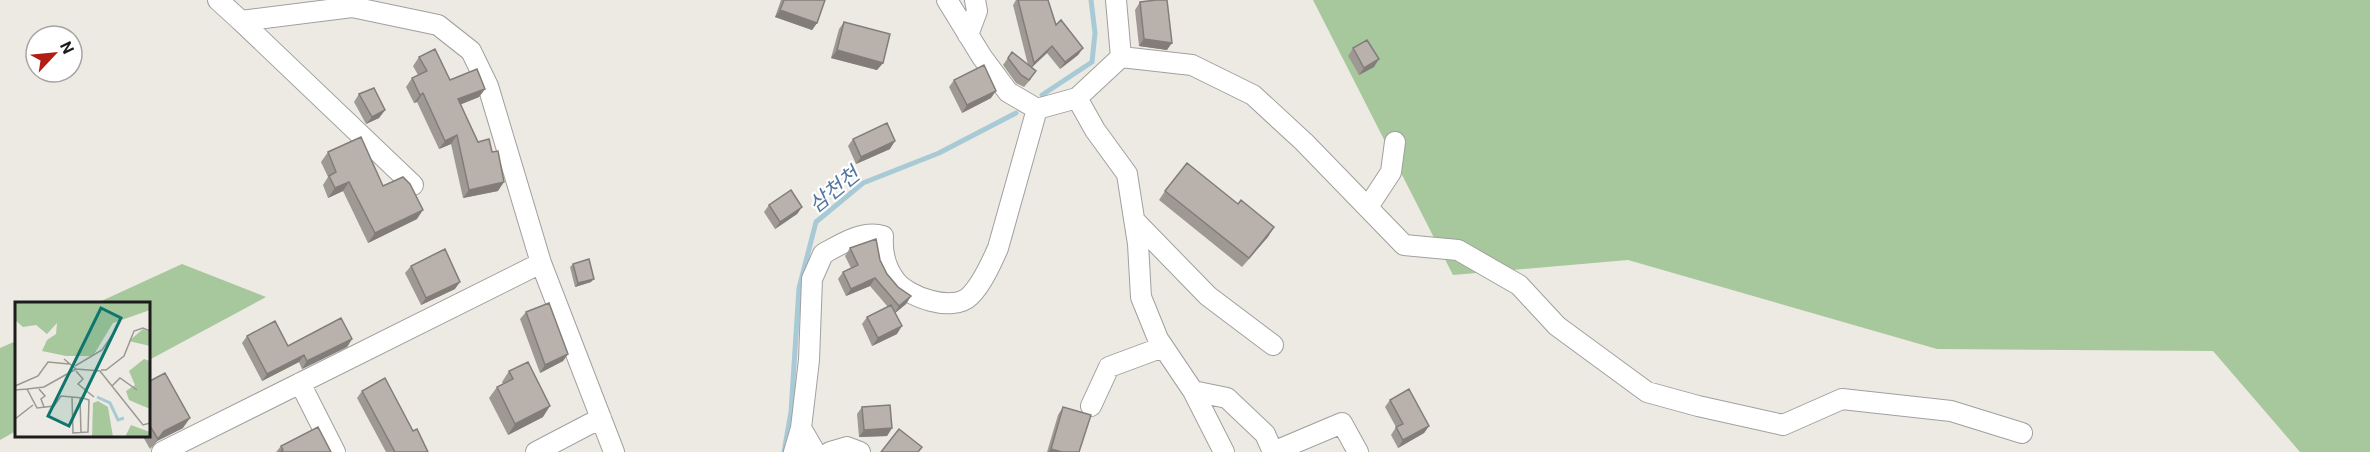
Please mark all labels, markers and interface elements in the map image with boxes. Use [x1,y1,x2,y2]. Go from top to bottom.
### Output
north arrow [24,24,84,84]
text: N [56,38,78,57]
water label: 삼천천 [804,161,866,218]
inset map [15,302,150,437]

